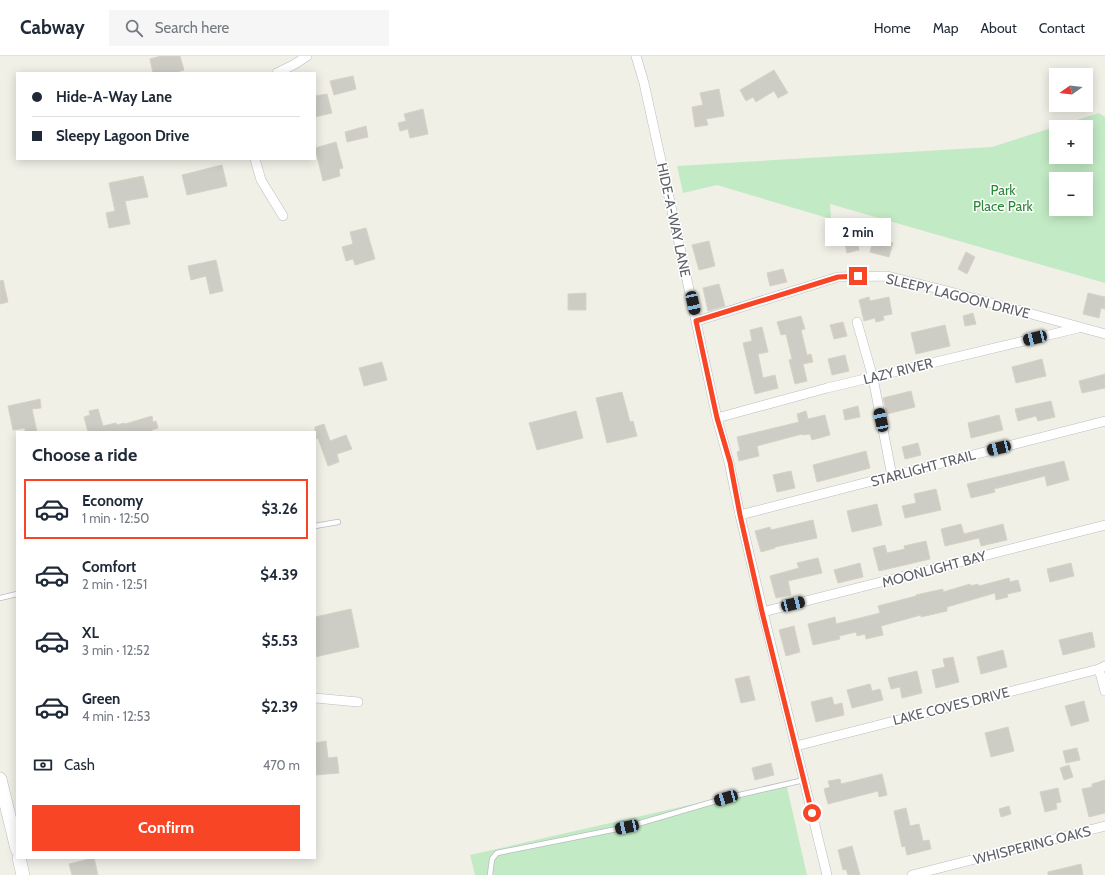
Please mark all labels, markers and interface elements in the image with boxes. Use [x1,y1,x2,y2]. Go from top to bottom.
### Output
search box [109,10,389,46]
text: Cabway [20,16,85,39]
icon: search [123,17,145,39]
text: Search here [155,19,229,37]
text: Home [874,19,911,37]
text: Map [933,19,958,37]
text: About [980,19,1017,37]
text: Contact [1039,19,1085,37]
north arrow [1049,68,1093,112]
map controls [1049,68,1093,216]
text: Hide-A-Way Lane [56,88,172,106]
button: + [1049,120,1093,164]
text: Sleepy Lagoon Drive [56,127,189,145]
street label: HIDE-A-WAY LANE [653,161,695,279]
button: − [1049,172,1093,216]
park label: Park Place Park [973,181,1034,215]
callout: 2 min [825,218,891,246]
text: 2 min [842,224,874,240]
route end [849,267,867,285]
street label: SLEEPY LAGOON DRIVE [884,269,1032,323]
car [685,290,701,316]
car [1022,329,1048,347]
street label: LAZY RIVER [861,354,935,388]
car [873,407,889,433]
car [986,439,1012,457]
text: Choose a ride [32,444,137,466]
street label: STARLIGHT TRAIL [869,445,977,491]
icon: car [34,491,70,527]
text: Economy [82,492,143,510]
text: $3.26 [262,500,298,518]
text: 1 min · 12:50 [82,510,149,526]
street label: MOONLIGHT BAY [880,546,989,592]
icon: car [34,557,70,593]
text: Comfort [82,558,136,576]
text: $4.39 [260,566,298,584]
text: 2 min · 12:51 [82,576,147,592]
car [780,595,806,613]
icon: car [34,623,70,659]
text: XL [82,624,99,642]
text: $5.53 [262,632,298,650]
text: 3 min · 12:52 [82,642,150,658]
street label: LAKE COVES DRIVE [891,683,1011,729]
icon: car [34,689,70,725]
text: Green [82,690,120,708]
text: $2.39 [262,698,298,716]
text: 4 min · 12:53 [82,708,151,724]
icon: cash [32,754,54,776]
text: Cash [64,756,95,774]
text: 470 m [263,757,300,773]
car [713,789,739,807]
route start [803,804,821,822]
button: Confirm [32,805,300,851]
car [614,819,640,835]
street label: WHISPERING OAKS [971,822,1093,868]

